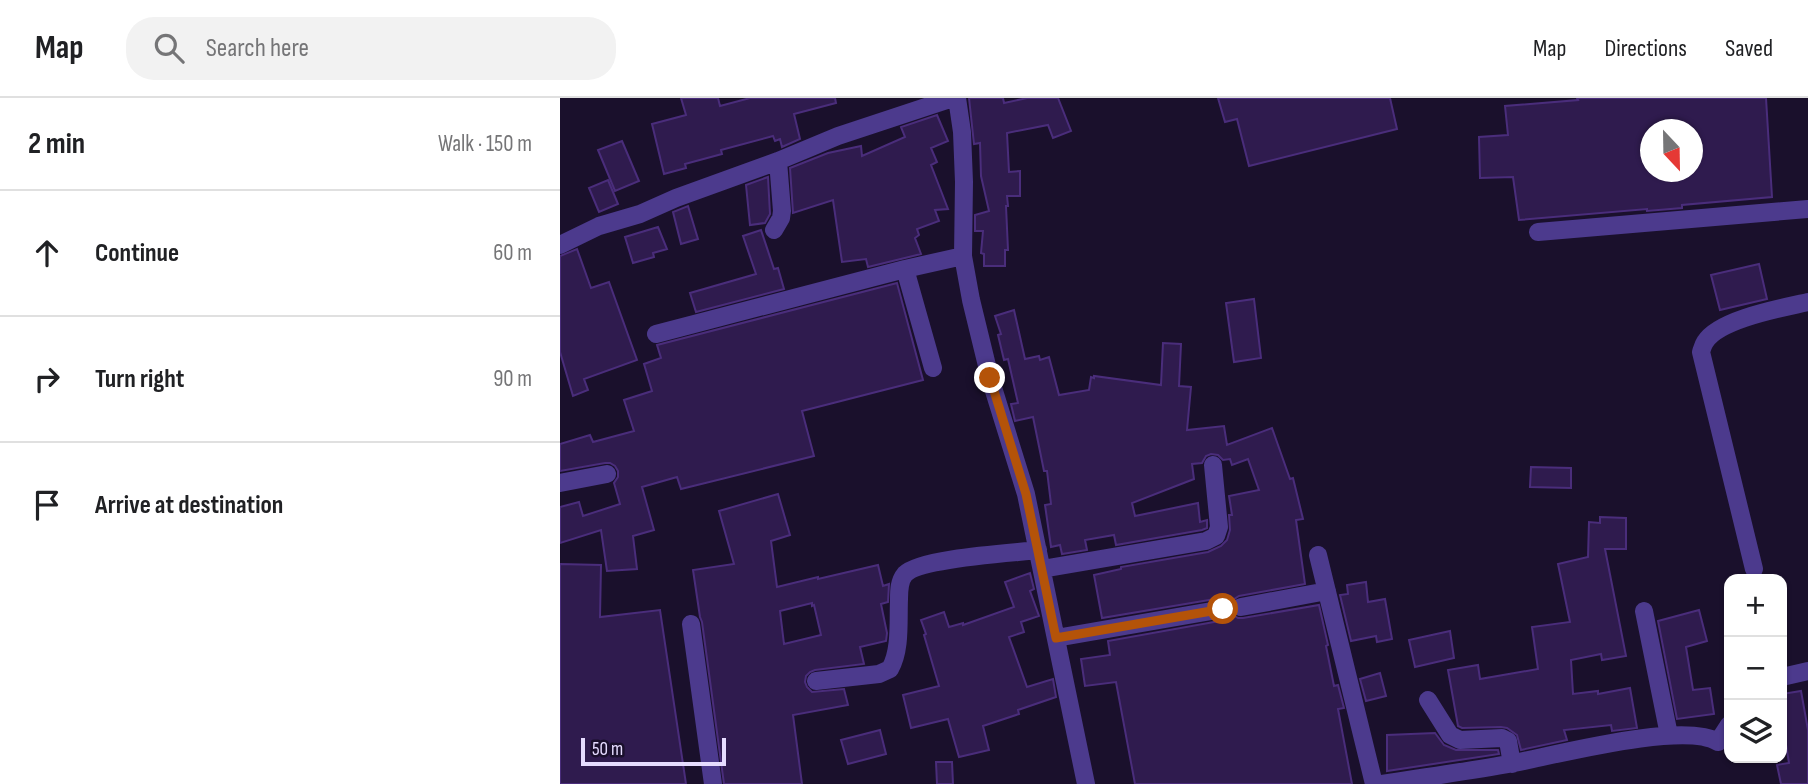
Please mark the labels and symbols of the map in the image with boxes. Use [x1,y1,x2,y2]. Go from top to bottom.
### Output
north arrow [1640,119,1703,182]
route end [974,362,1005,393]
route start [1207,593,1238,624]
scale bar [581,735,726,767]

